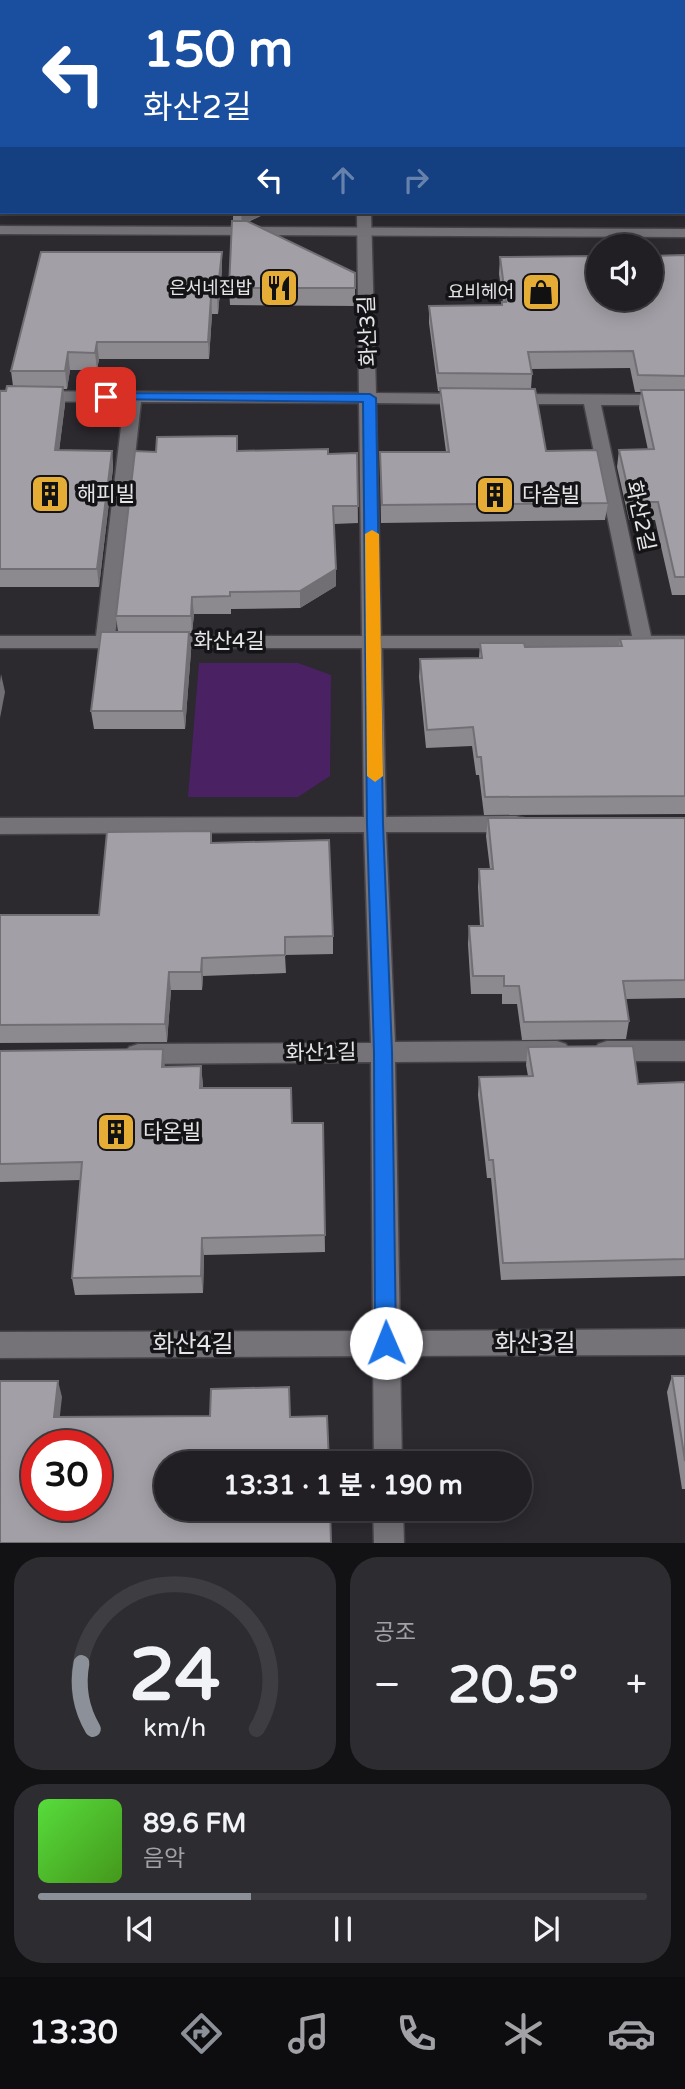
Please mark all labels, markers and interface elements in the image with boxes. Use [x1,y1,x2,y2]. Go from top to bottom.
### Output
text: 150 m [143,21,293,80]
icon: left [28,28,119,119]
text: 화산2길 [143,89,251,127]
icon: left [251,161,289,199]
icon: ahead [324,161,362,199]
icon: right [397,161,435,199]
map controls [586,234,663,311]
button: sound [586,234,663,311]
restaurant icon: 은서네집밥 [258,267,300,309]
shop icon: 요비헤어 [520,271,562,313]
place label: 은서네집밥 [169,277,252,299]
place label: 요비헤어 [448,281,514,303]
street label: 화산3길 [354,295,382,367]
pin [76,367,136,427]
icon: arrive [87,378,125,416]
building icon: 해피빌 [29,473,71,515]
building icon: 다솜빌 [474,474,516,516]
street label: 화산2길 [620,479,660,553]
place label: 해피빌 [77,482,135,507]
place label: 다솜빌 [522,483,580,508]
street label: 화산4길 [193,629,265,654]
street label: 화산1길 [285,1040,357,1066]
building icon: 다온빌 [95,1111,137,1153]
place label: 다온빌 [143,1120,201,1145]
position arrow [349,1306,423,1380]
street label: 화산3길 [494,1329,576,1358]
street label: 화산4길 [152,1330,234,1359]
speed limit sign: 30 [21,1430,112,1521]
text: 13:31 · 1 분 · 190 m [223,1470,463,1501]
text: 공조 [374,1619,416,1647]
text: 24 [129,1633,220,1721]
text: 20.5° [448,1654,578,1717]
text: − [374,1662,401,1708]
text: + [626,1662,647,1708]
text: km/h [143,1713,206,1743]
text: 89.6 FM [143,1808,246,1839]
text: 음악 [143,1845,185,1873]
icon: previous [121,1910,159,1948]
icon: pause [324,1910,362,1948]
icon: next [527,1910,565,1948]
icon: directions [177,2009,226,2058]
icon: music [284,2009,333,2058]
icon: phone [392,2009,441,2058]
icon: climate [499,2009,548,2058]
icon: car [607,2009,656,2058]
text: 13:30 [29,2014,118,2052]

